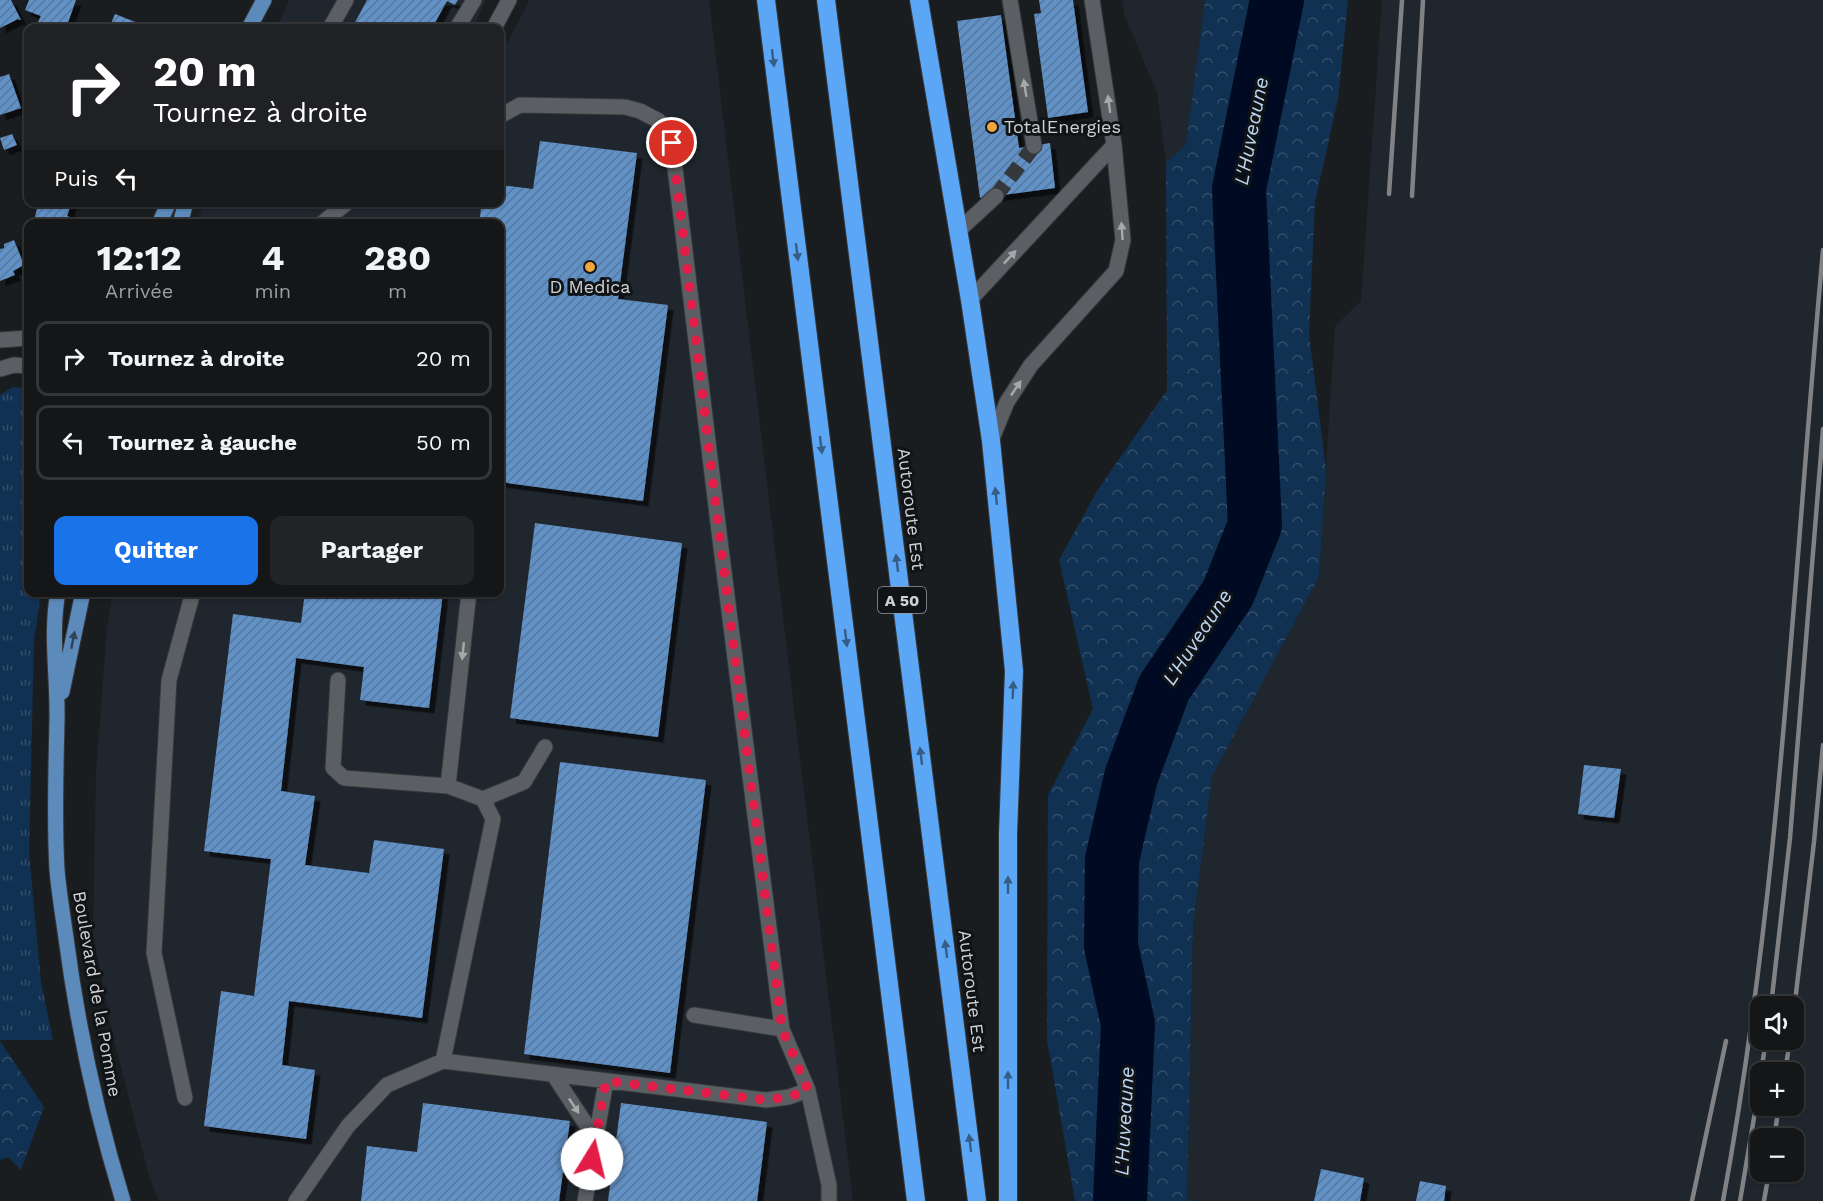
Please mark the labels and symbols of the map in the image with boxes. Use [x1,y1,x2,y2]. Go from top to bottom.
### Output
one-way arrow [768,49,778,68]
water label: L'Huveaune [1229,75,1273,187]
one-way arrow [1020,78,1029,97]
one-way arrow [1105,94,1114,113]
place label: TotalEnergies [1004,116,1121,137]
pin [646,117,697,168]
marker: TotalEnergies [985,120,999,134]
one-way arrow [1117,222,1127,241]
one-way arrow [792,242,802,261]
one-way arrow [1003,250,1016,265]
marker: D Medica [583,260,597,274]
place label: D Medica [549,276,631,297]
one-way arrow [1010,380,1021,396]
one-way arrow [817,436,826,455]
street label: Autoroute Est [894,447,929,572]
one-way arrow [991,486,1001,505]
one-way arrow [892,553,902,572]
water label: L'Huveaune [1157,585,1237,689]
road number: A 50 [878,587,926,613]
one-way arrow [841,629,850,648]
one-way arrow [69,631,78,650]
one-way arrow [458,641,467,660]
one-way arrow [1009,680,1018,699]
one-way arrow [917,746,926,765]
one-way arrow [1003,875,1013,894]
street label: Boulevard de la Pomme [69,889,126,1098]
street label: Autoroute Est [955,929,990,1054]
one-way arrow [941,940,950,959]
water label: L'Huveaune [1109,1066,1139,1176]
one-way arrow [1003,1070,1013,1089]
one-way arrow [568,1098,580,1114]
position arrow [560,1127,624,1191]
one-way arrow [965,1133,975,1152]

